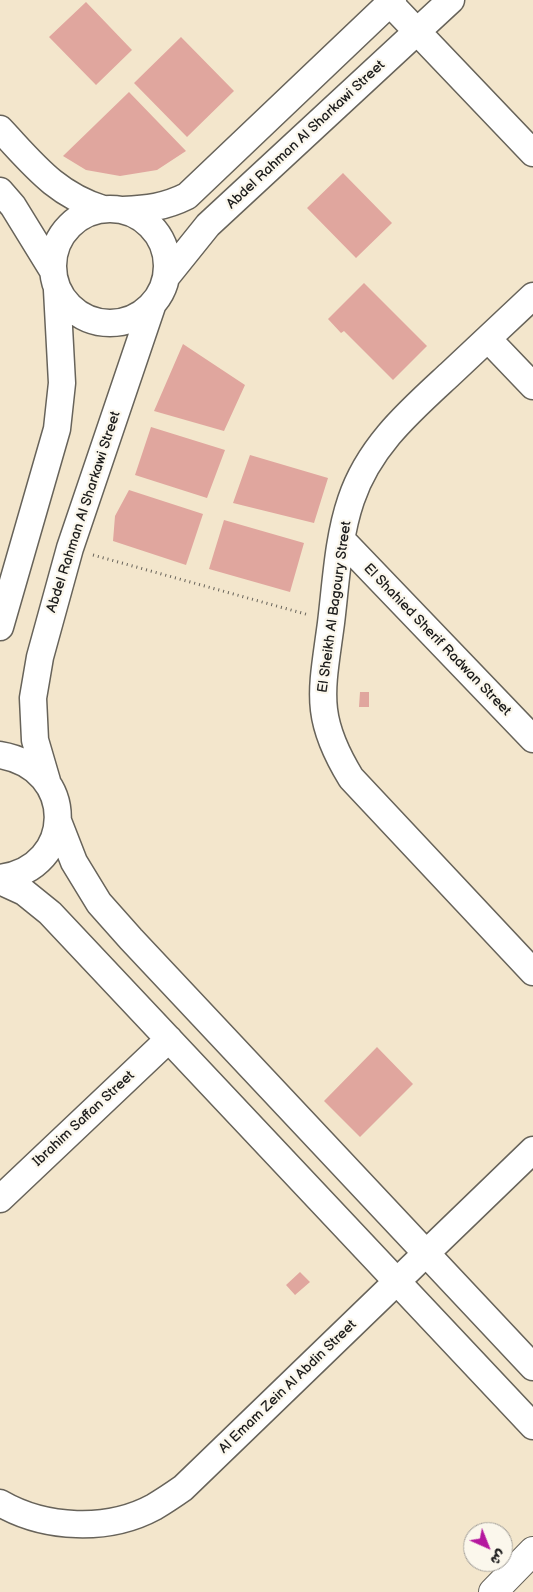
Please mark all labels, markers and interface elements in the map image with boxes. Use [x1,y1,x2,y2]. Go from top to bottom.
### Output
street label: Abdel Rahman Al Sharkawi Street [223,57,389,213]
street label: Abdel Rahman Al Sharkawi Street [43,409,125,615]
street label: El Sheikh Al Bagoury Street [315,520,355,694]
street label: El Shahied Sherif Radwan Street [360,560,514,720]
street label: Ibrahim Saffan Street [30,1068,138,1170]
street label: Al Emam Zein Al Abdin Street [216,1317,360,1457]
north arrow [463,1522,513,1572]
text: ش [487,1546,510,1569]

